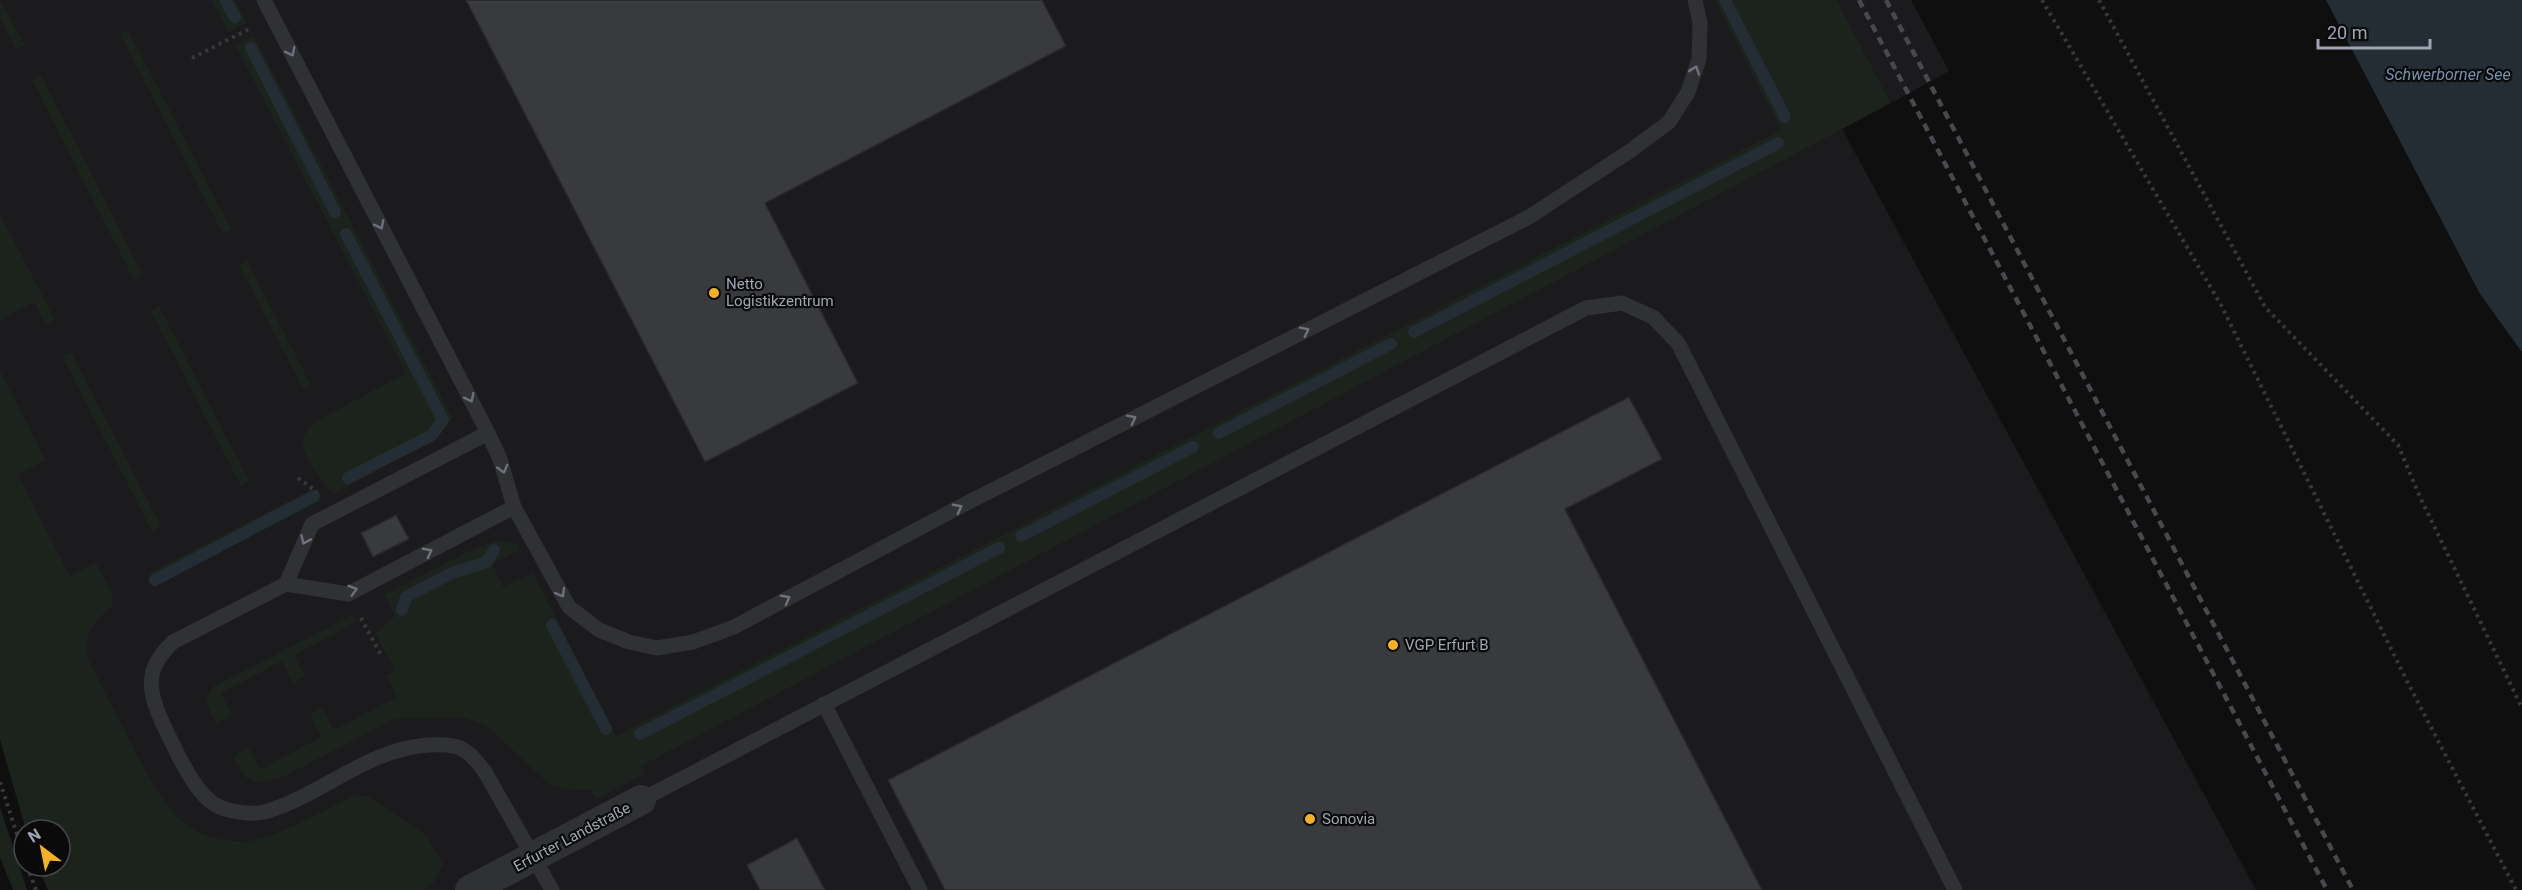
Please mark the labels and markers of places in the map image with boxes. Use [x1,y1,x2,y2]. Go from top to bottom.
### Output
place label: Netto Logistikzentrum [726,275,834,310]
marker: Netto Logistikzentrum [707,286,721,300]
place label: VGP Erfurt B [1405,636,1488,654]
marker: VGP Erfurt B [1386,638,1400,652]
place label: Sonovia [1322,810,1375,828]
marker: Sonovia [1303,812,1317,826]

